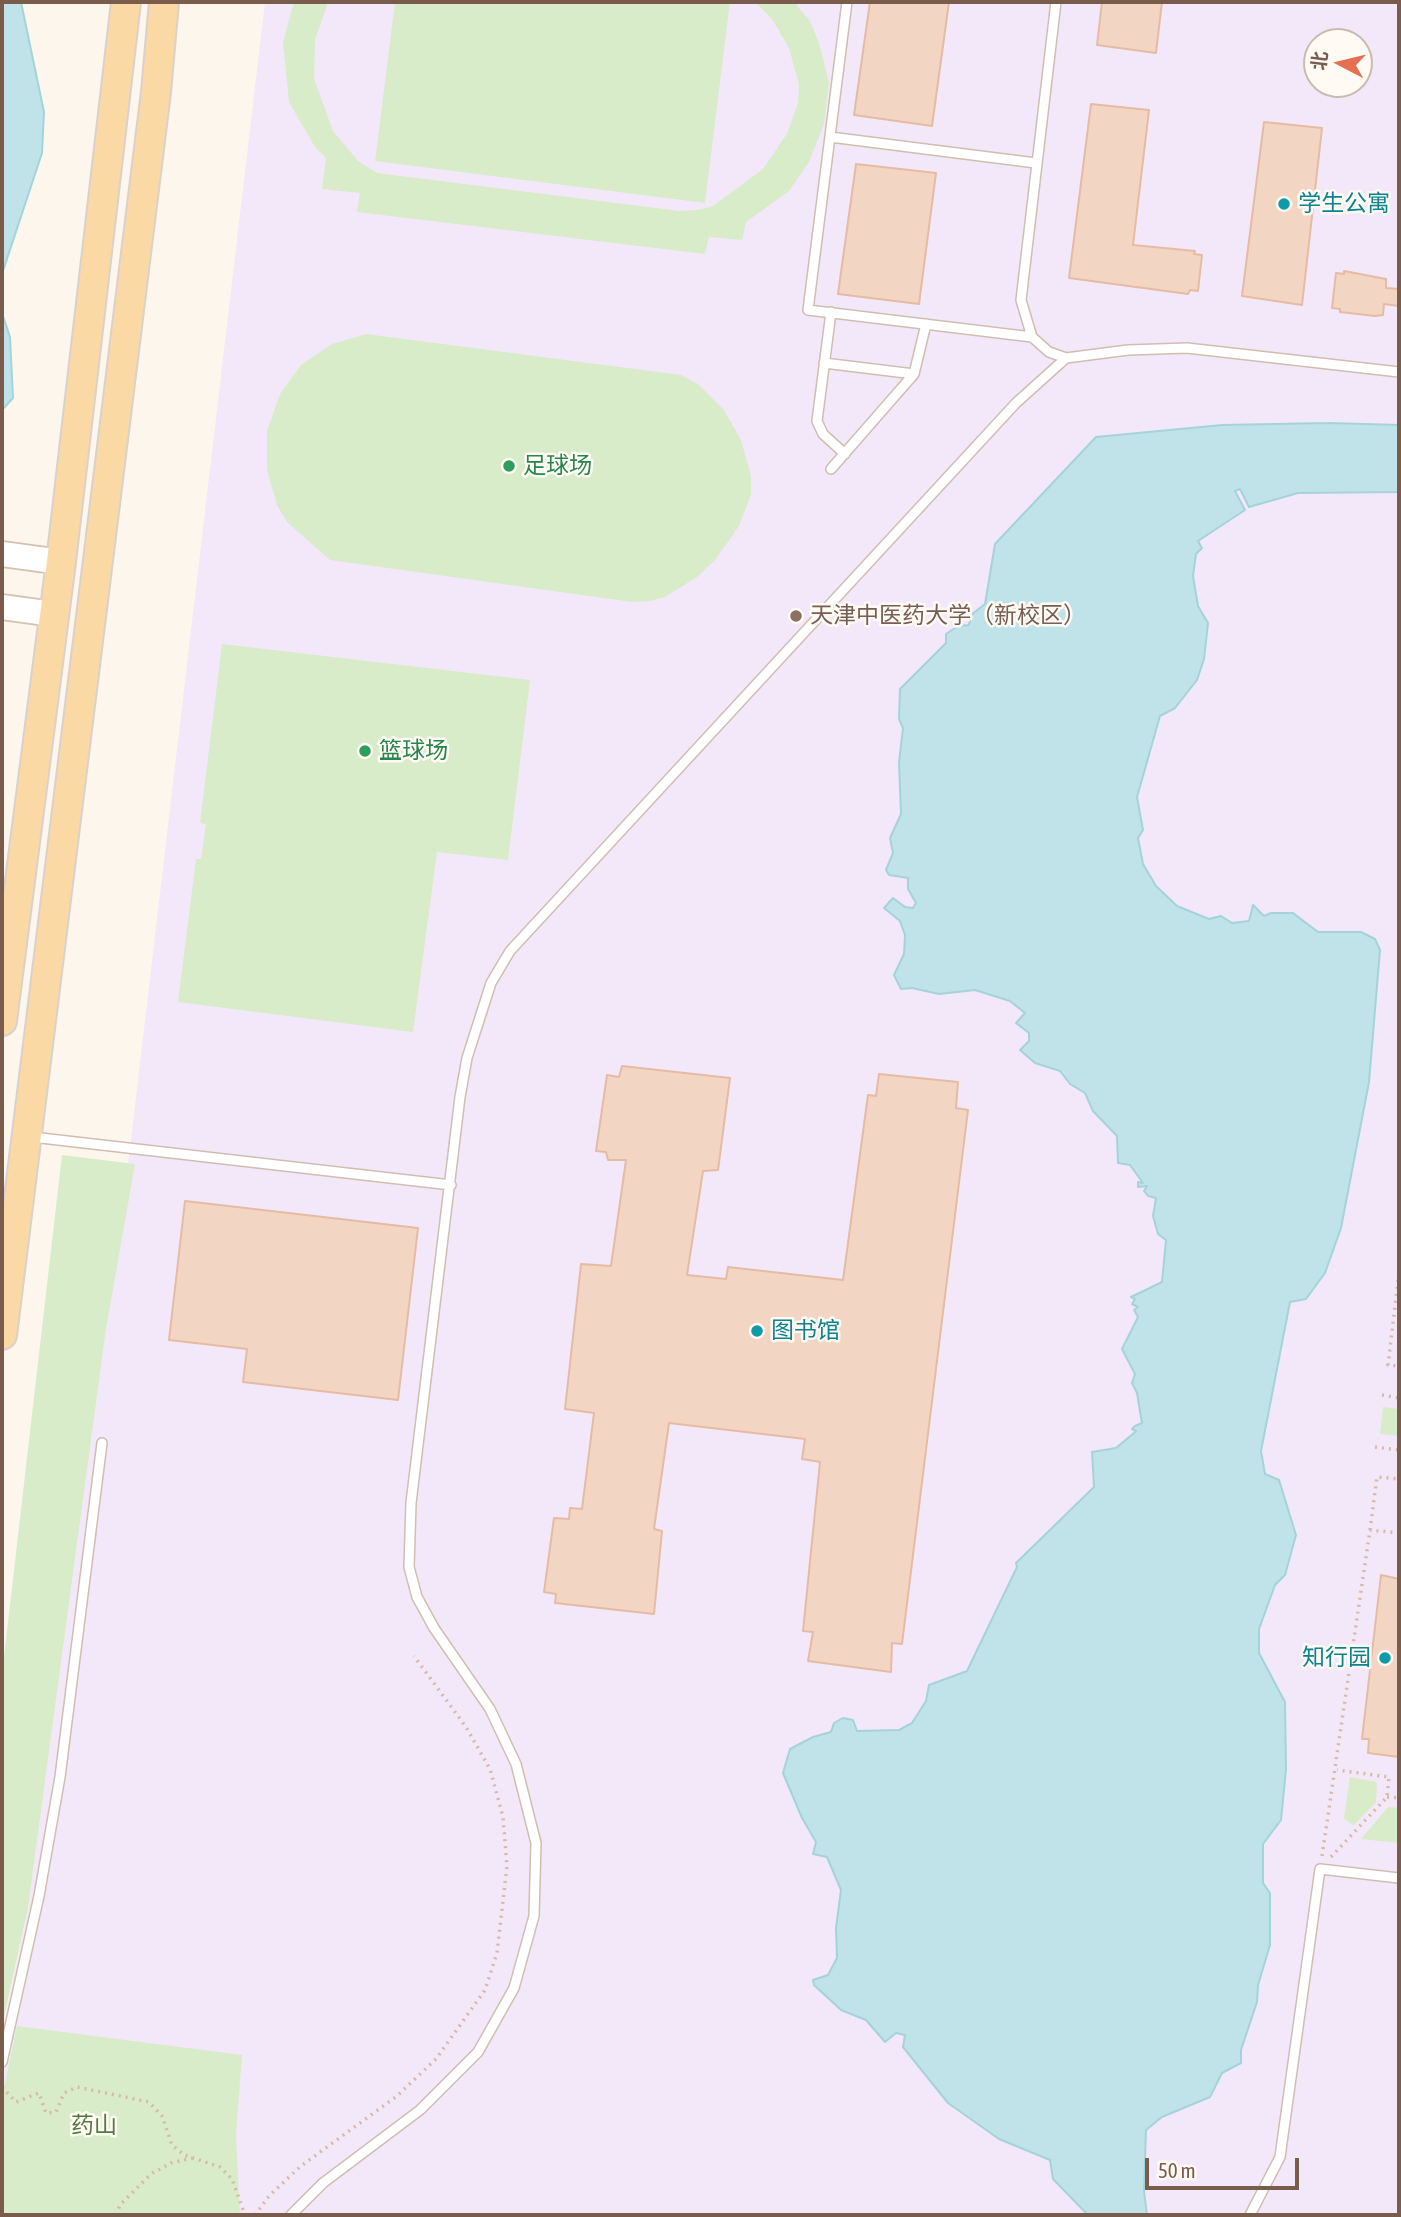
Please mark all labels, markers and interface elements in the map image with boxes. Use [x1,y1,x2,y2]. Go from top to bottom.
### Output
north arrow [1303,28,1373,98]
text: 北 [1307,50,1331,71]
place label: 学生公寓 [1298,190,1390,218]
marker: 学生公寓 [1276,196,1292,212]
place label: 足球场 [523,452,592,480]
marker: 足球场 [501,458,517,474]
place label: 天津中医药大学（新校区） [810,602,1086,630]
marker: 天津中医药大学（新校区） [788,608,804,624]
place label: 篮球场 [379,737,448,765]
marker: 篮球场 [357,743,373,759]
place label: 图书馆 [771,1317,840,1345]
marker: 图书馆 [749,1323,765,1339]
place label: 知行园 [1302,1644,1371,1672]
marker: 知行园 [1377,1650,1393,1666]
park label: 药山 [71,2112,117,2140]
scale bar [1149,2144,1303,2188]
text: 50 m [1158,2158,1196,2182]

